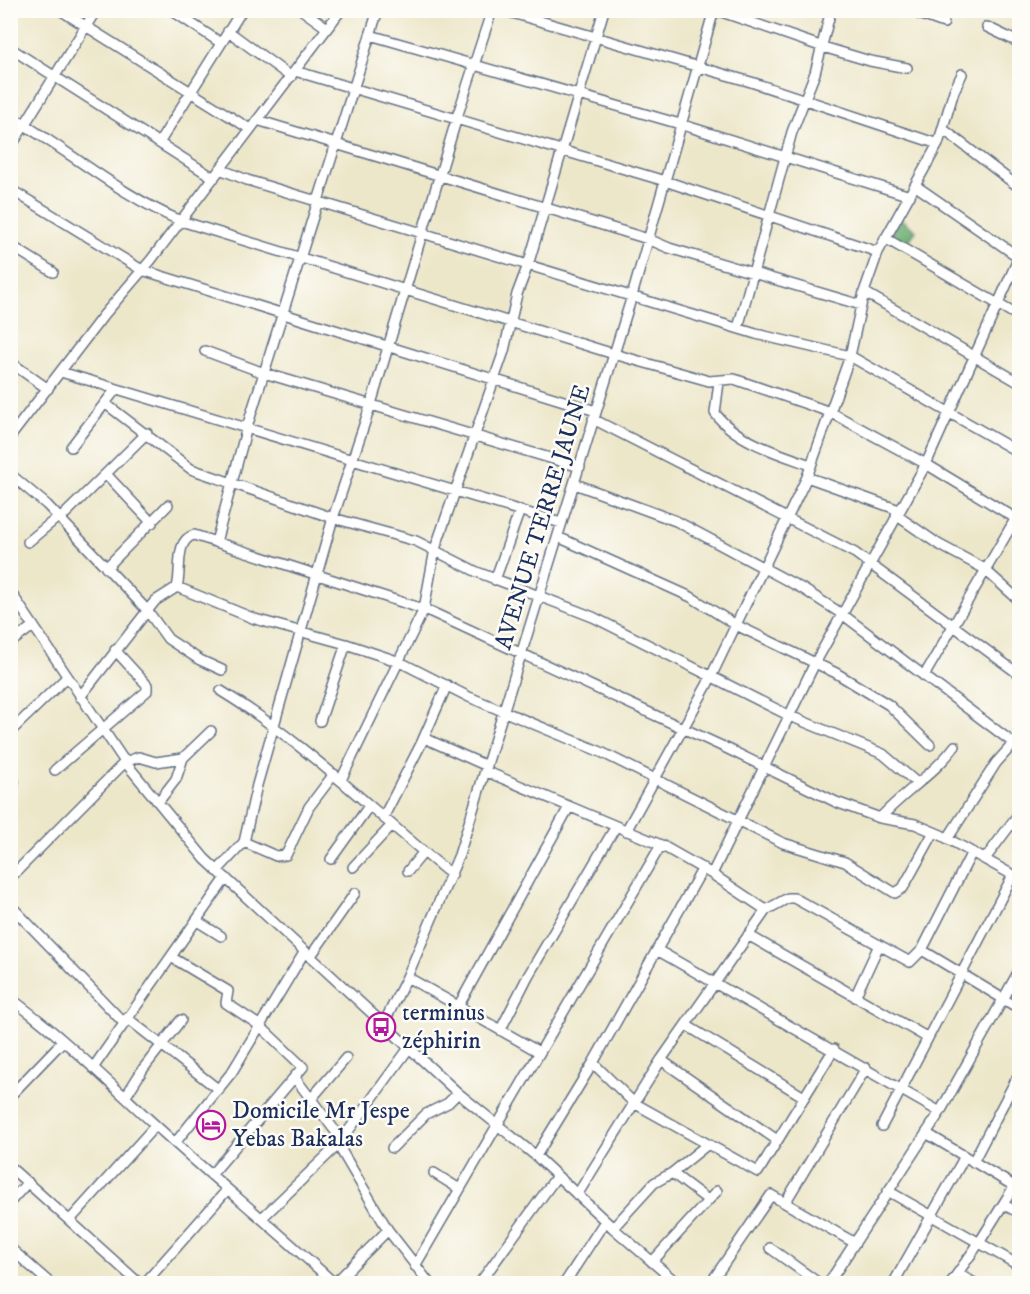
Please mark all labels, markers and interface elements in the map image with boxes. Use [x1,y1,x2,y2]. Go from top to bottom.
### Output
street label: AVENUE TERRE JAUNE [488,381,598,653]
place label: terminus zéphirin [402,998,485,1056]
bus stop icon: terminus zéphirin [365,1011,397,1043]
place label: Domicile Mr Jespe Yebas Bakalas [232,1096,410,1154]
hotel icon: Domicile Mr Jespe Yebas Bakalas [195,1109,227,1141]

